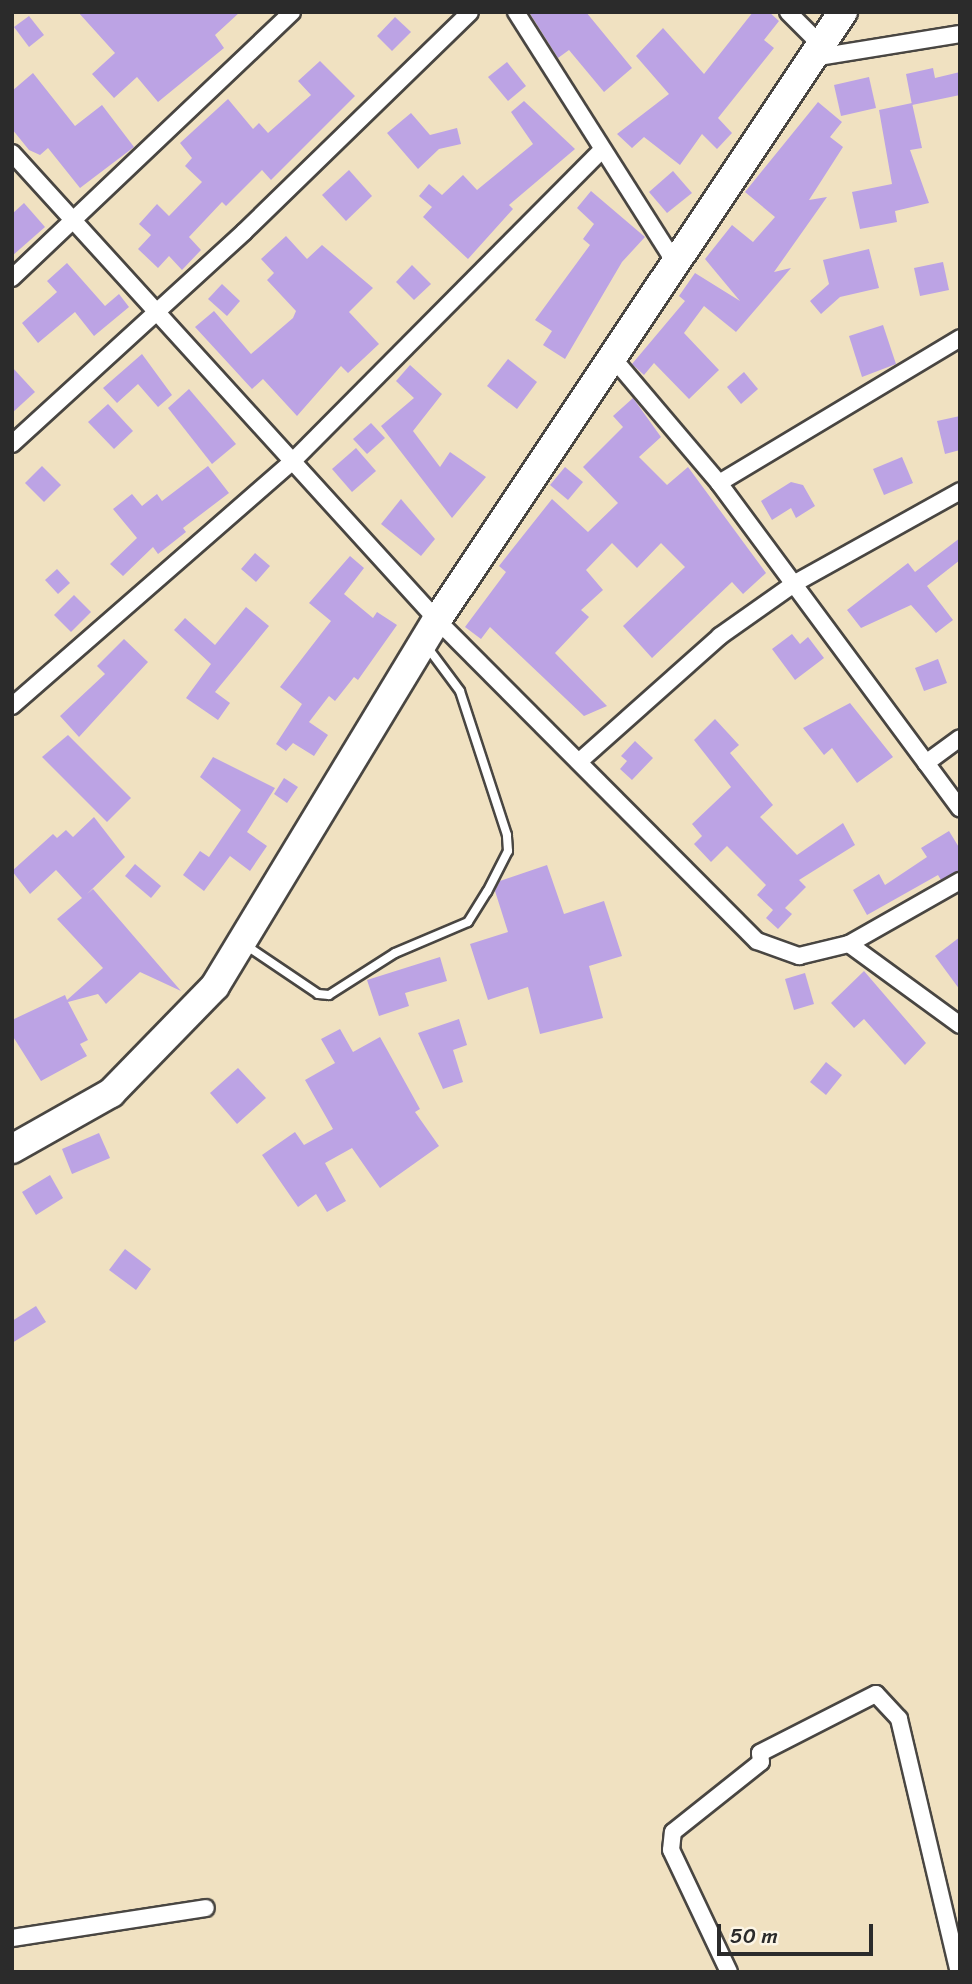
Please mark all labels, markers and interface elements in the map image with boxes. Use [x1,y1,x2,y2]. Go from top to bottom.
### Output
scale bar [720,1910,876,1954]
text: 50 m [730,1917,778,1955]

